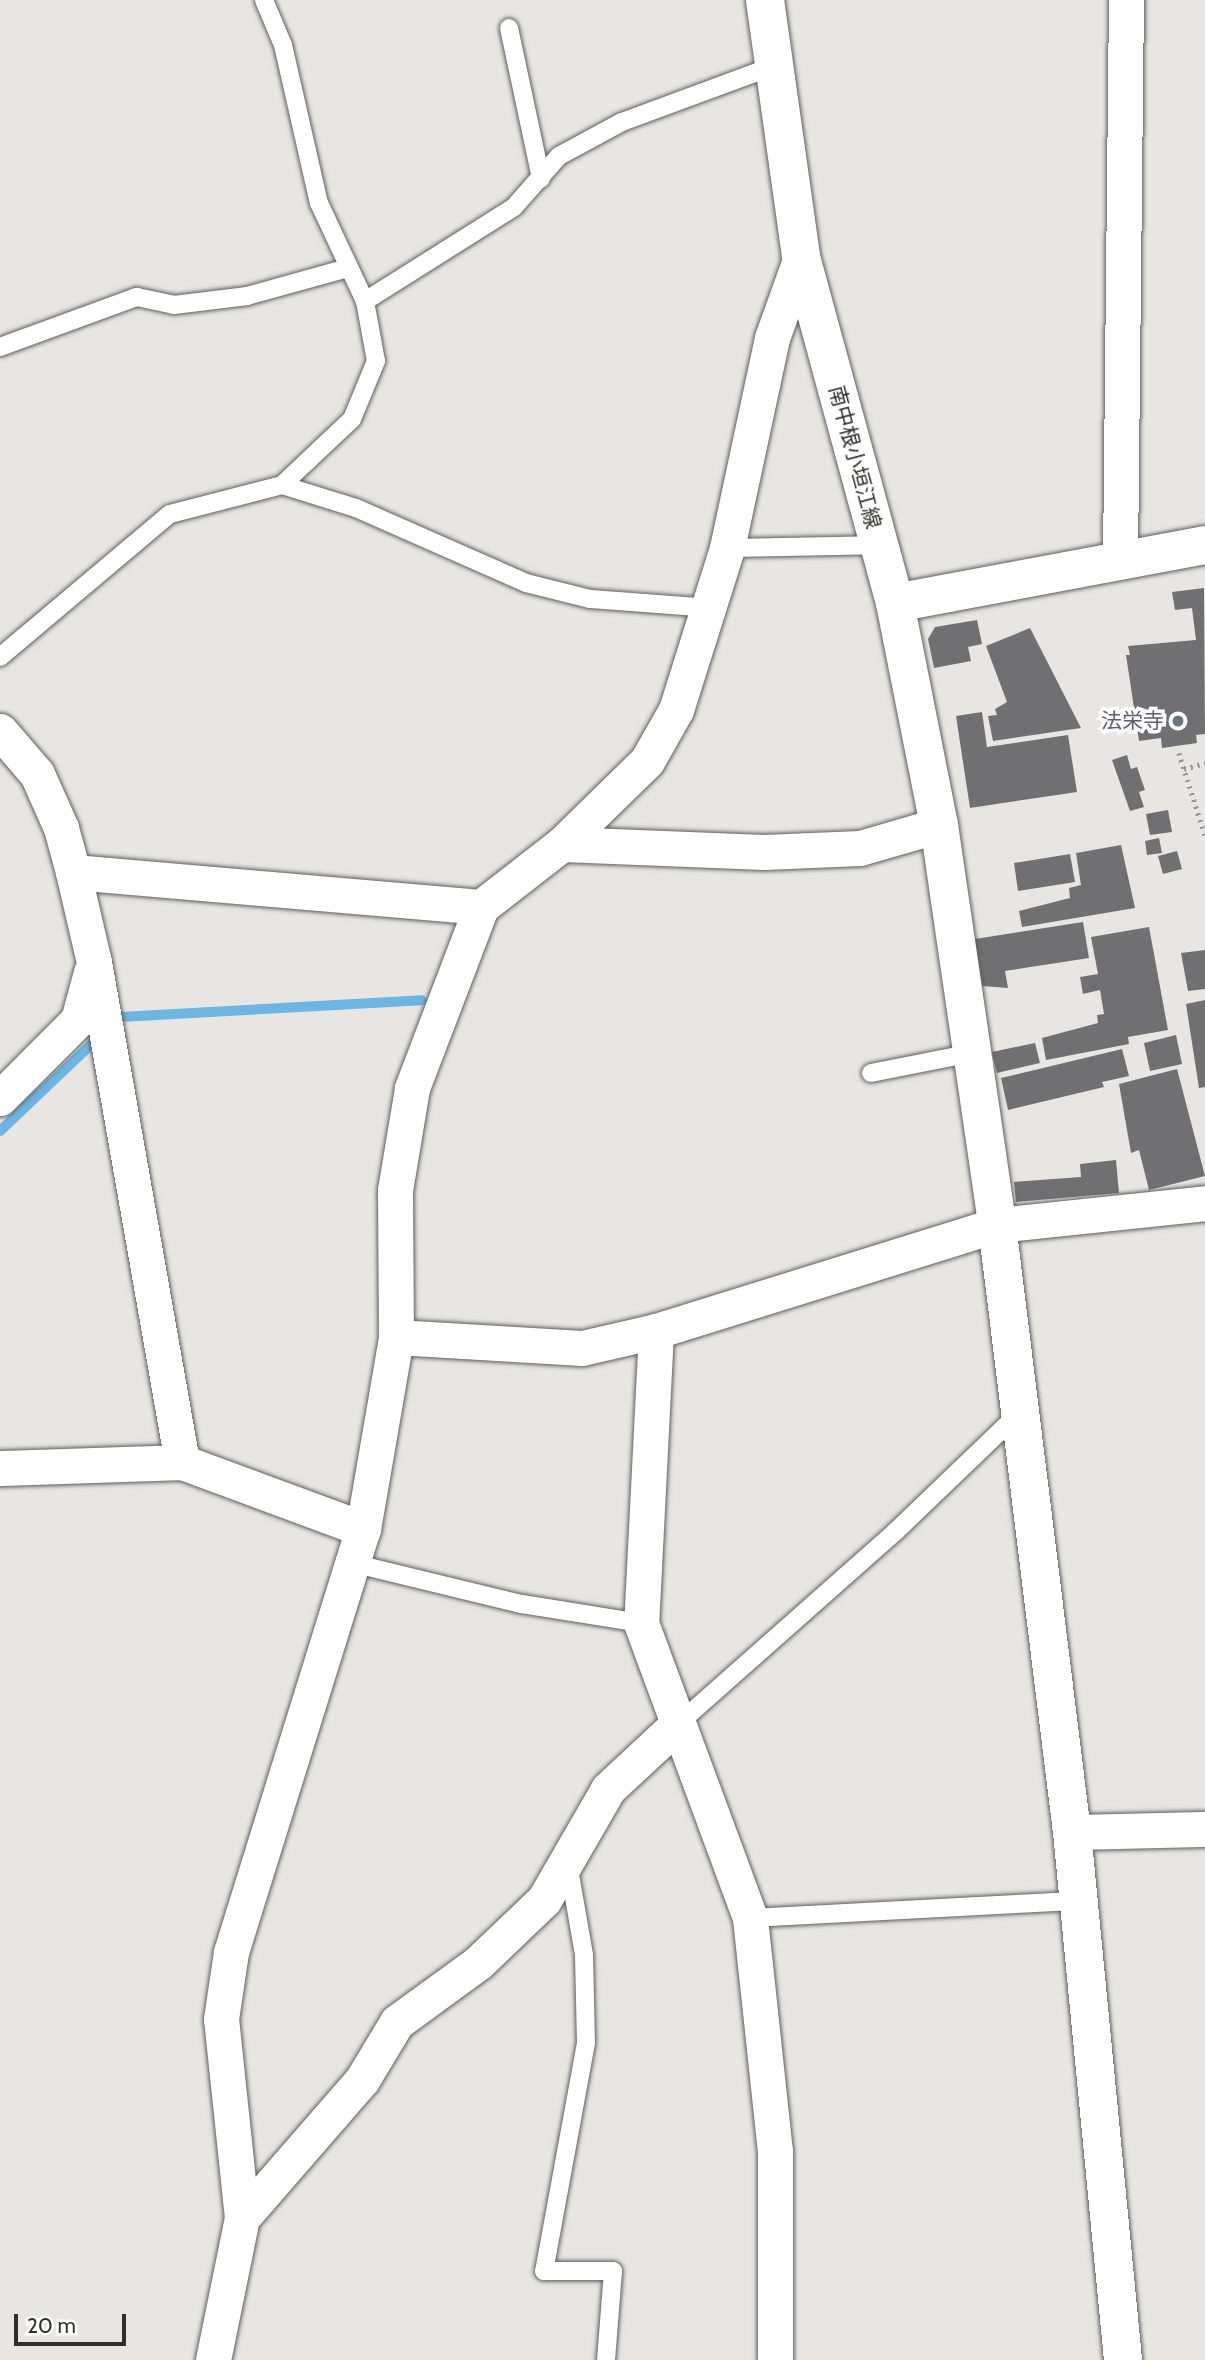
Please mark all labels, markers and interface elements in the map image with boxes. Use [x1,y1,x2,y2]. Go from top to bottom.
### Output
street label: 南中根小垣江線 [824,383,886,531]
place label: 法栄寺 [1101,708,1164,734]
marker: 法栄寺 [1170,713,1186,729]
scale bar [18,2300,130,2344]
text: 20 m [27,2313,76,2338]

